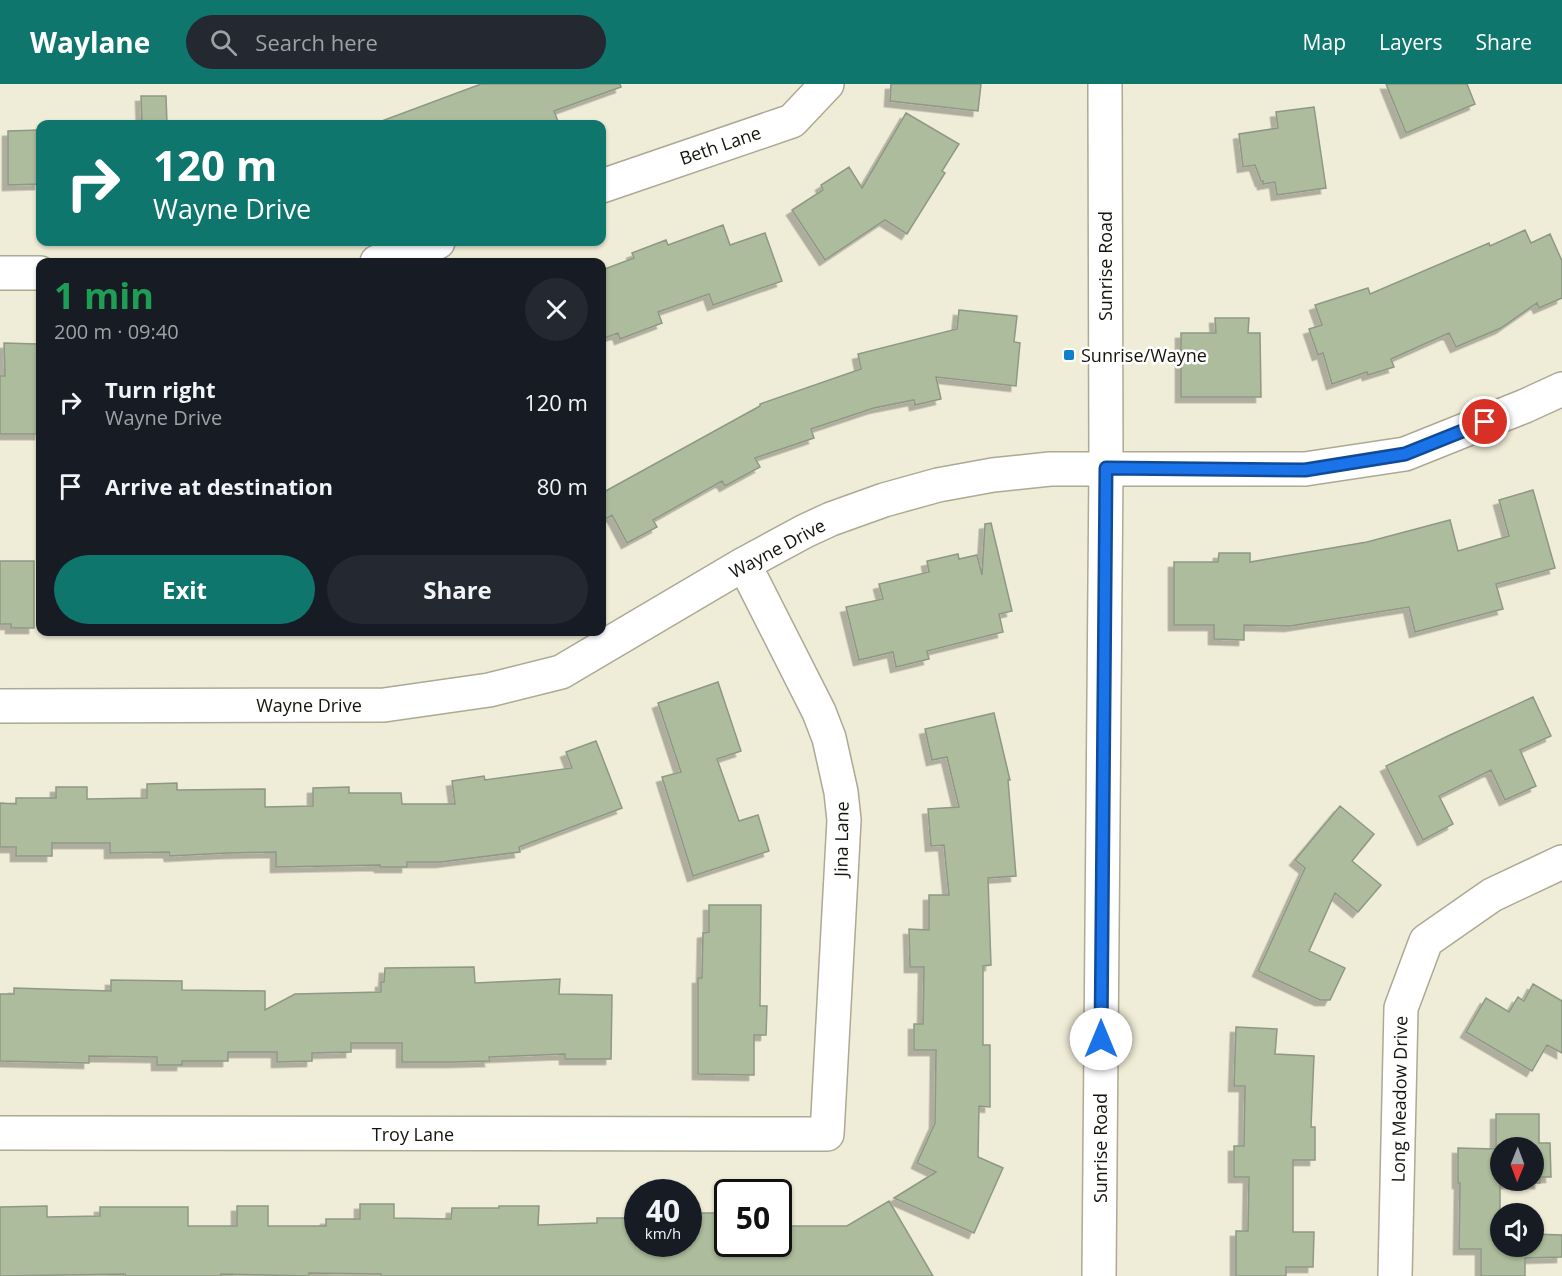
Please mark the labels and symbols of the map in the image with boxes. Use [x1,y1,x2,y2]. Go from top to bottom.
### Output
street label: Beth Lane [676,120,764,170]
street label: Sunrise Road [1093,211,1117,321]
place label: Sunrise/Wayne [1081,343,1207,367]
marker: Sunrise/Wayne [1062,348,1076,362]
pin [1459,396,1510,447]
street label: Wayne Drive [725,513,829,583]
street label: Wayne Drive [256,693,362,717]
street label: Jina Lane [828,801,854,879]
position arrow [1069,1007,1133,1071]
street label: Long Meadow Drive [1386,1016,1412,1182]
street label: Sunrise Road [1088,1093,1112,1203]
street label: Troy Lane [372,1122,454,1146]
north arrow [1490,1137,1544,1191]
speed limit sign: 50 [714,1179,792,1257]

